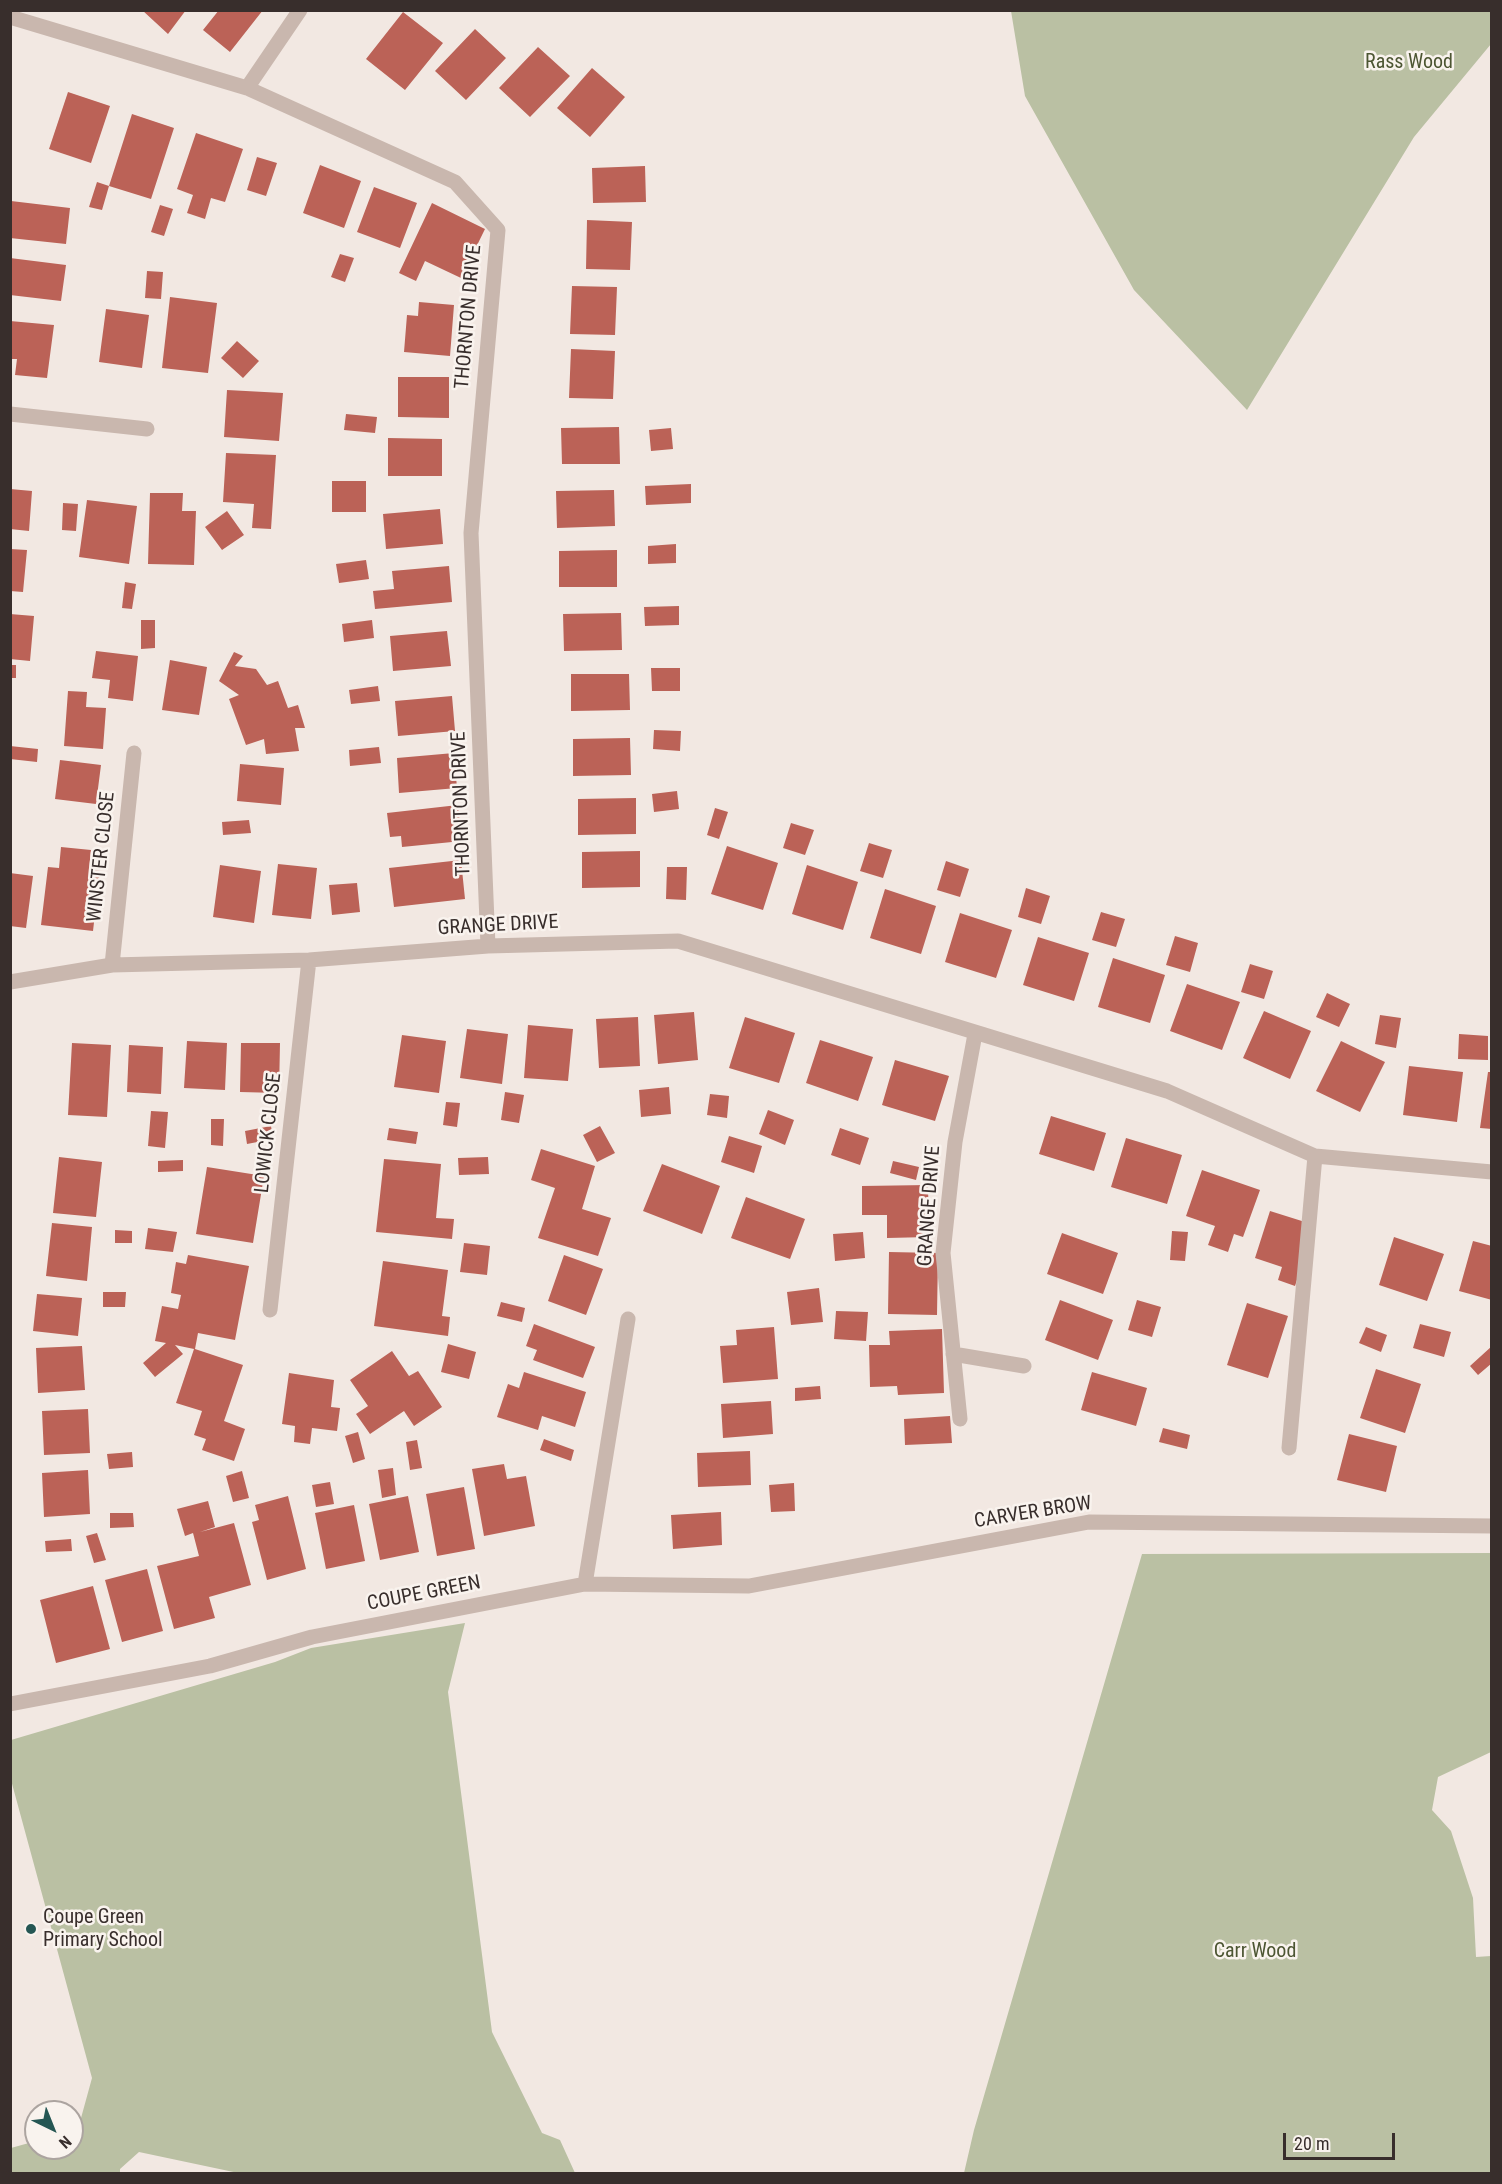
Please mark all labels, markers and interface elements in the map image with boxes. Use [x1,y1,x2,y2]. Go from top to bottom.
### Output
park label: Rass Wood [1365,51,1453,75]
street label: THORNTON DRIVE [451,244,487,390]
street label: THORNTON DRIVE [447,731,477,877]
street label: WINSTER CLOSE [83,791,121,923]
street label: GRANGE DRIVE [437,911,559,941]
street label: LOWICK CLOSE [251,1072,287,1194]
street label: GRANGE DRIVE [914,1145,946,1267]
street label: CARVER BROW [973,1492,1093,1534]
street label: COUPE GREEN [365,1571,483,1617]
place label: Coupe Green Primary School [43,1906,163,1953]
marker: Coupe Green Primary School [24,1922,38,1936]
park label: Carr Wood [1214,1940,1296,1964]
north arrow [24,2100,84,2160]
scale bar [1286,2121,1398,2159]
text: N [55,2132,75,2152]
text: 20 m [1294,2133,1329,2154]

